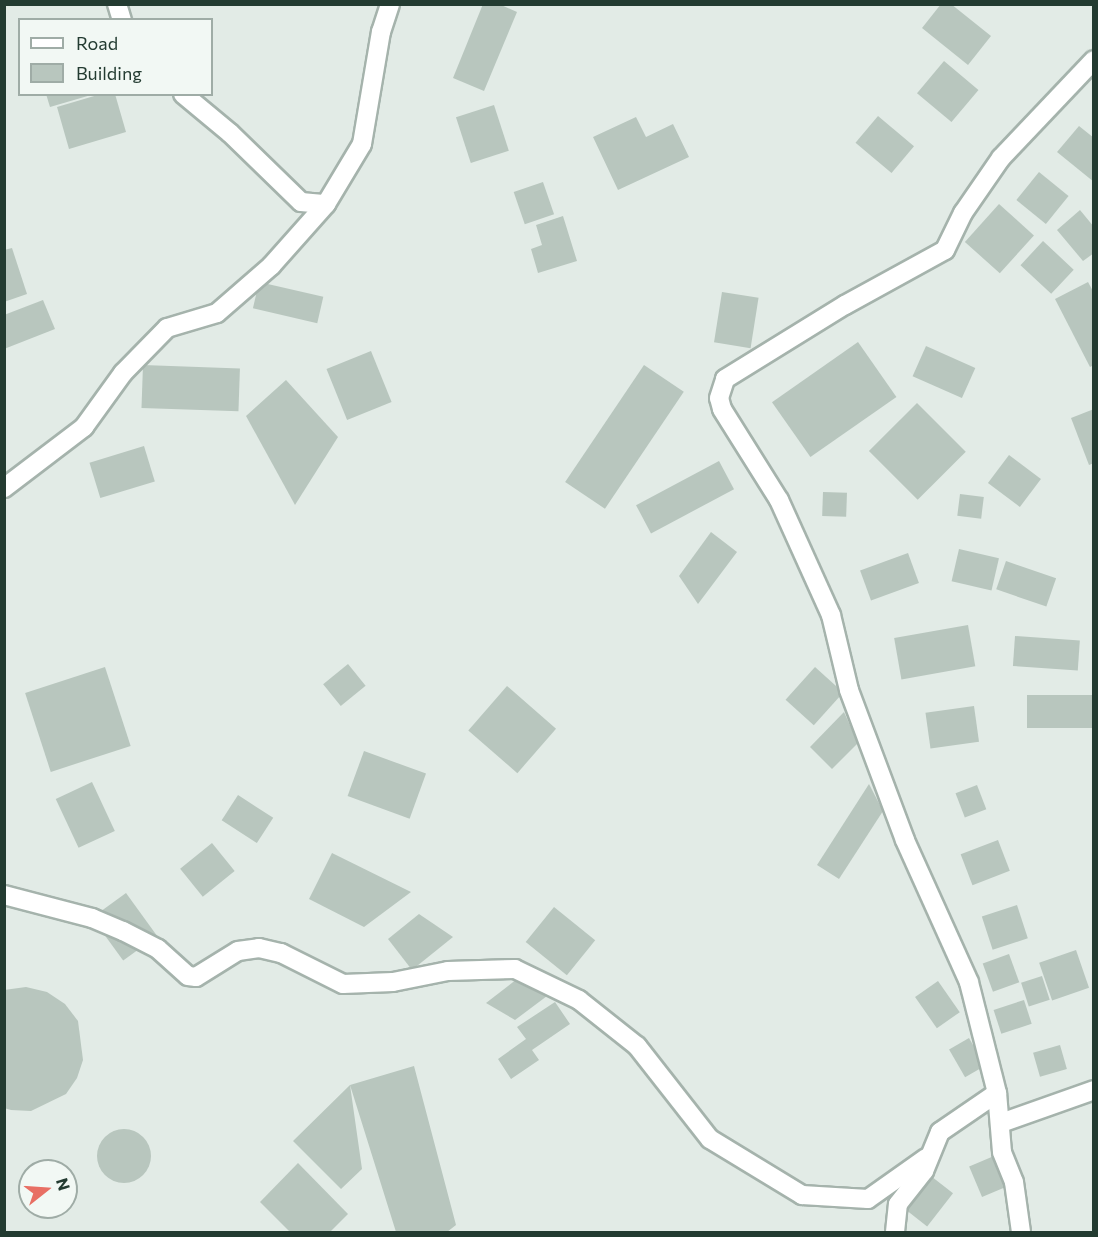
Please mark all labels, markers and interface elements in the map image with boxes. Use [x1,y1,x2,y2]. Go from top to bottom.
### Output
legend [18,18,213,96]
text: Road [76,32,118,54]
text: Building [76,62,142,84]
north arrow [18,1159,78,1219]
text: N [53,1176,75,1193]

